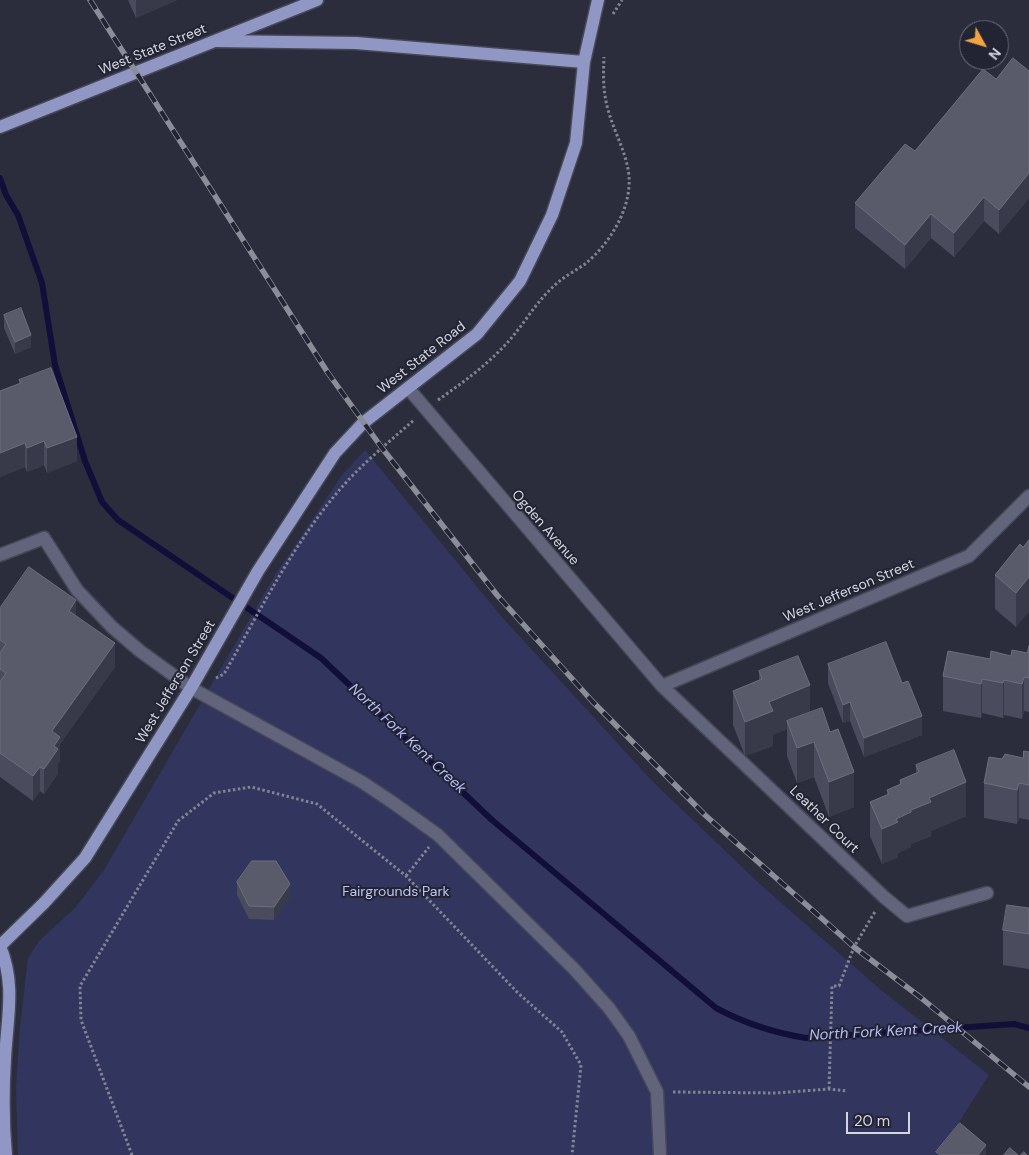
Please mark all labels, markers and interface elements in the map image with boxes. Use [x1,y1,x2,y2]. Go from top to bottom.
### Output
north arrow [959,20,1009,70]
street label: West State Street [97,21,209,79]
text: N [985,44,1005,63]
street label: West State Road [375,318,469,398]
street label: Ogden Avenue [508,487,582,569]
street label: West Jefferson Street [781,556,917,626]
street label: West Jefferson Street [133,617,219,747]
water label: North Fork Kent Creek [345,680,469,798]
street label: Leather Court [786,783,862,857]
park label: Fairgrounds Park [342,884,450,900]
water label: North Fork Kent Creek [809,1019,963,1045]
scale bar [849,1102,913,1134]
text: 20 m [854,1111,890,1131]

